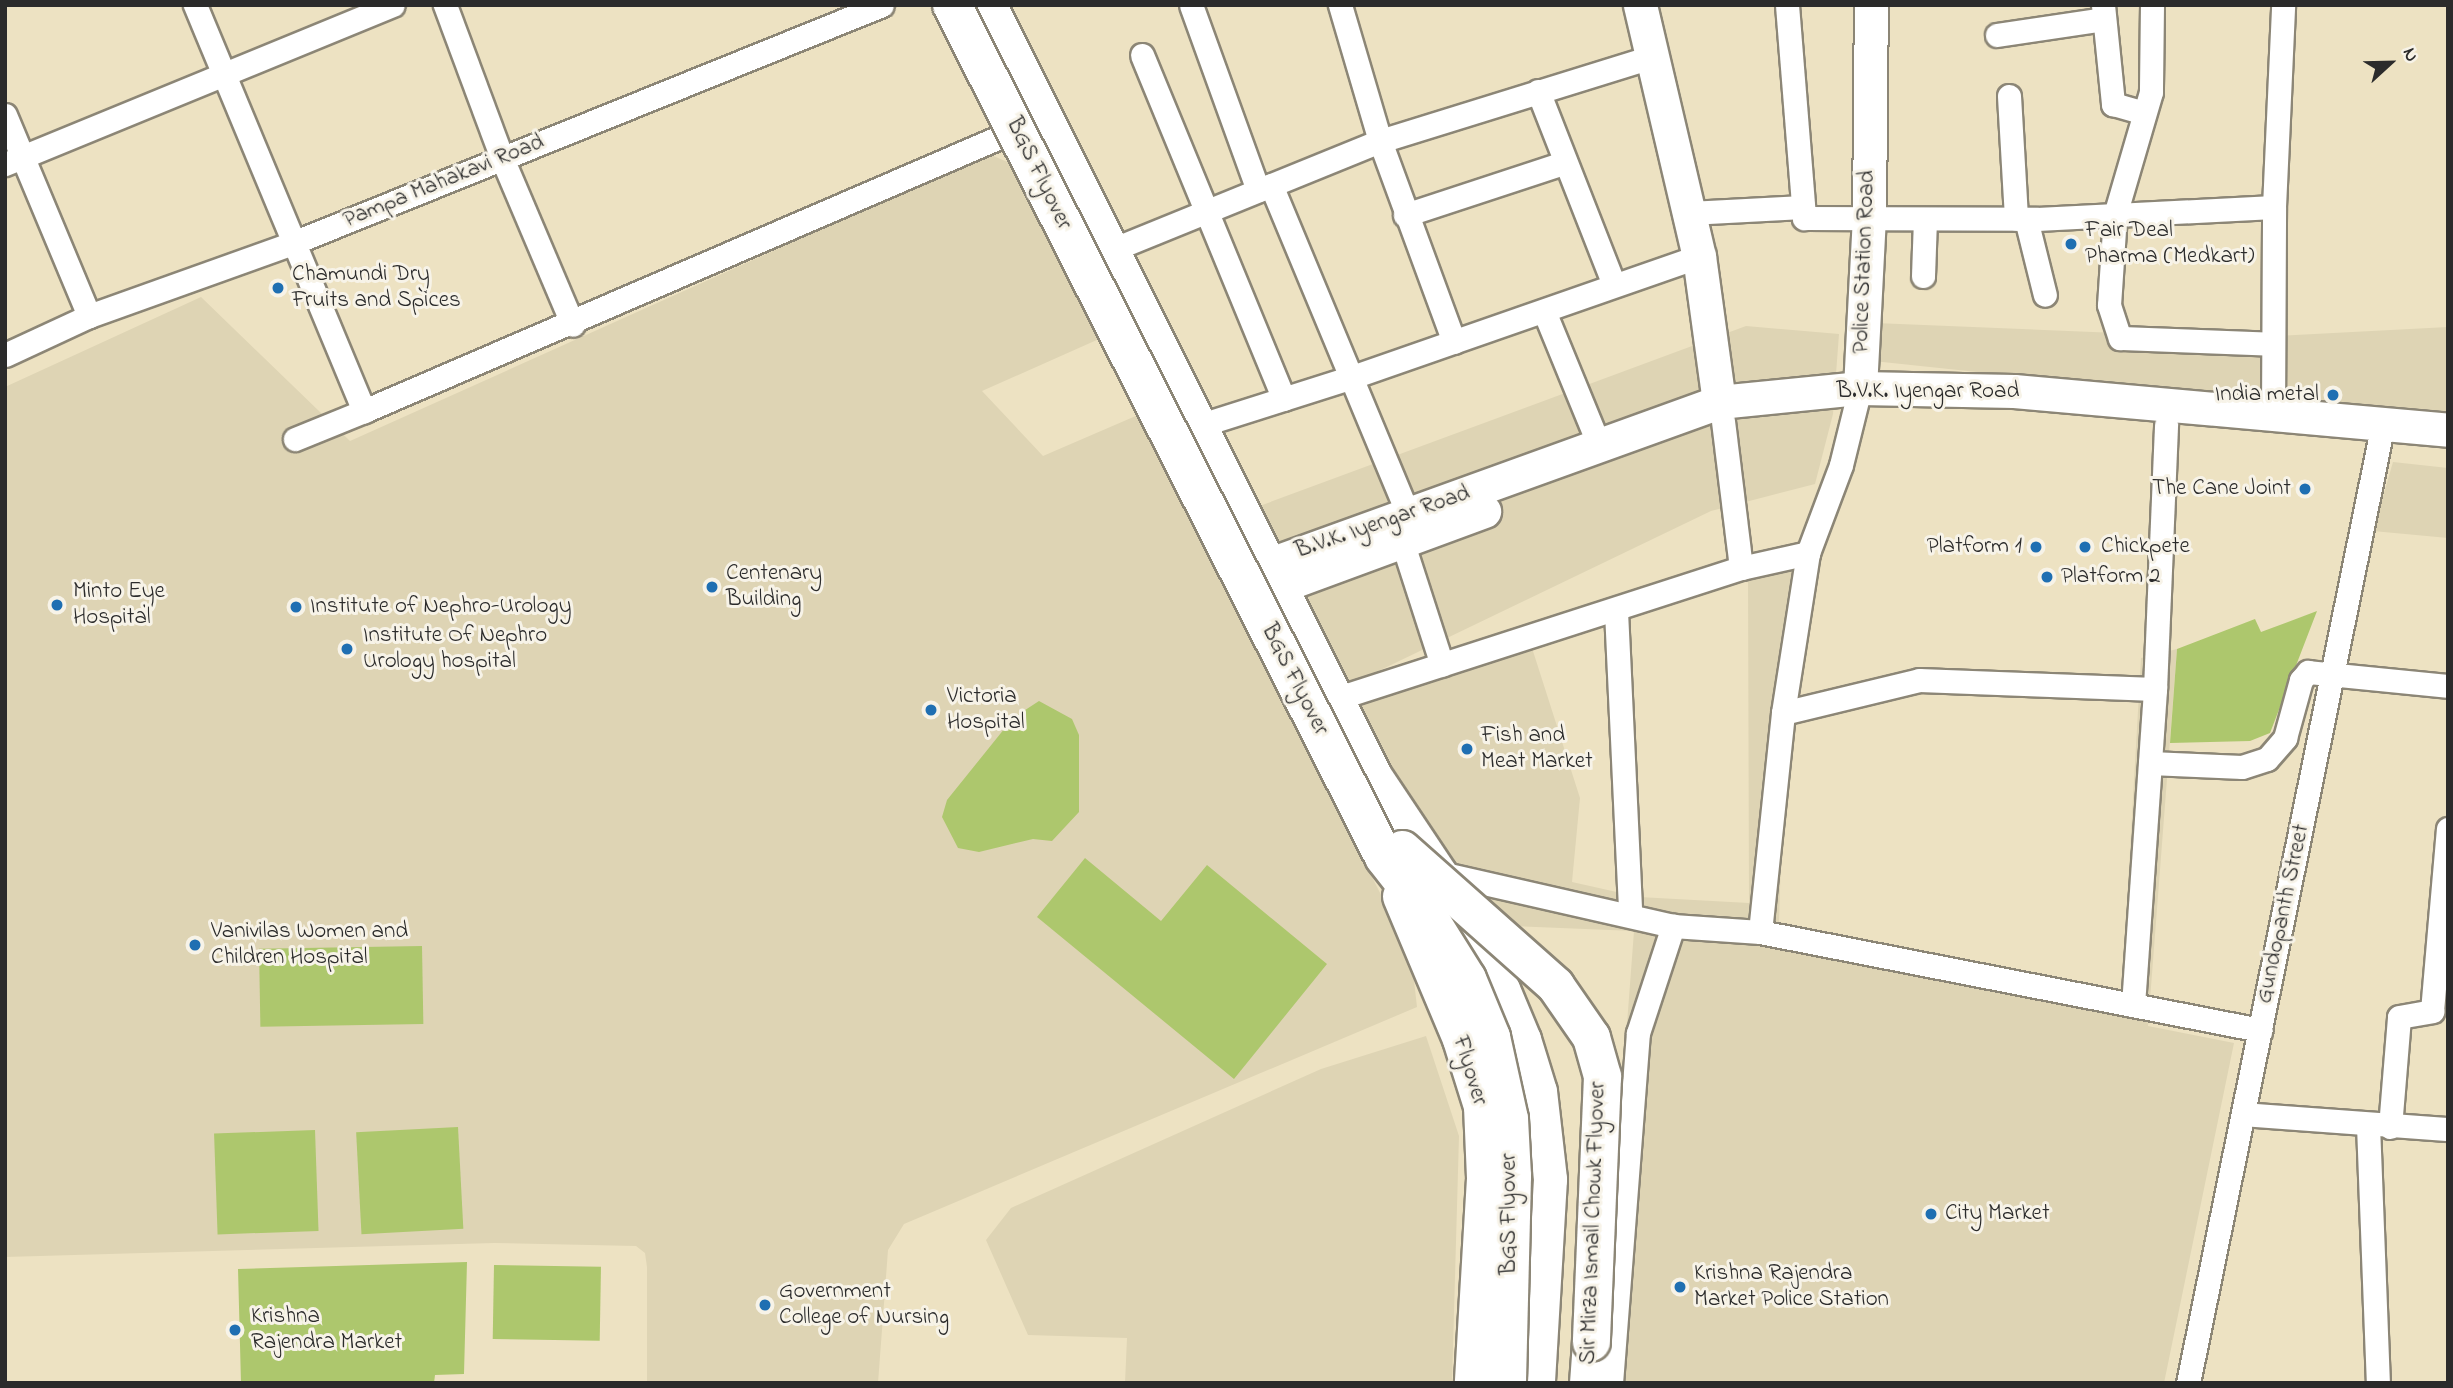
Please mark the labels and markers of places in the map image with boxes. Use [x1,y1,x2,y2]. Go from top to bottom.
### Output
place label: Fair Deal Pharma (Medkart) [2085,217,2254,271]
marker: Fair Deal Pharma (Medkart) [2063,236,2079,252]
place label: Chamundi Dry Fruits and Spices [292,261,461,315]
marker: Chamundi Dry Fruits and Spices [270,280,286,296]
place label: India metal [2215,381,2319,409]
marker: India metal [2325,387,2341,403]
place label: The Cane Joint [2152,475,2291,503]
marker: The Cane Joint [2297,481,2313,497]
place label: Platform 1 [1927,533,2022,561]
place label: Chickpete [2101,533,2190,561]
marker: Chickpete [2075,537,2095,557]
marker: Platform 1 [2028,539,2044,555]
place label: Centenary Building [726,560,822,614]
place label: Platform 2 [2061,563,2160,591]
marker: Platform 2 [2039,569,2055,585]
place label: Minto Eye Hospital [73,578,165,632]
marker: Centenary Building [704,579,720,595]
place label: Institute of Nephro-Urology [310,593,571,621]
marker: Minto Eye Hospital [47,595,67,615]
marker: Institute of Nephro-Urology [288,599,304,615]
place label: Institute Of Nephro Urology hospital [363,622,547,676]
marker: Institute Of Nephro Urology hospital [337,639,357,659]
place label: Victoria Hospital [947,683,1025,737]
marker: Victoria Hospital [921,700,941,720]
place label: Fish and Meat Market [1481,722,1593,776]
marker: Fish and Meat Market [1459,741,1475,757]
place label: Vanivilas Women and Children Hospital [211,918,408,972]
marker: Vanivilas Women and Children Hospital [185,935,205,955]
place label: City Market [1945,1200,2050,1228]
marker: City Market [1923,1206,1939,1222]
place label: Krishna Rajendra Market Police Station [1694,1260,1889,1314]
place label: Government College of Nursing [779,1278,949,1332]
marker: Krishna Rajendra Market Police Station [1672,1279,1688,1295]
marker: Government College of Nursing [757,1297,773,1313]
place label: Krishna Rajendra Market [251,1303,402,1357]
marker: Krishna Rajendra Market [225,1320,245,1340]

